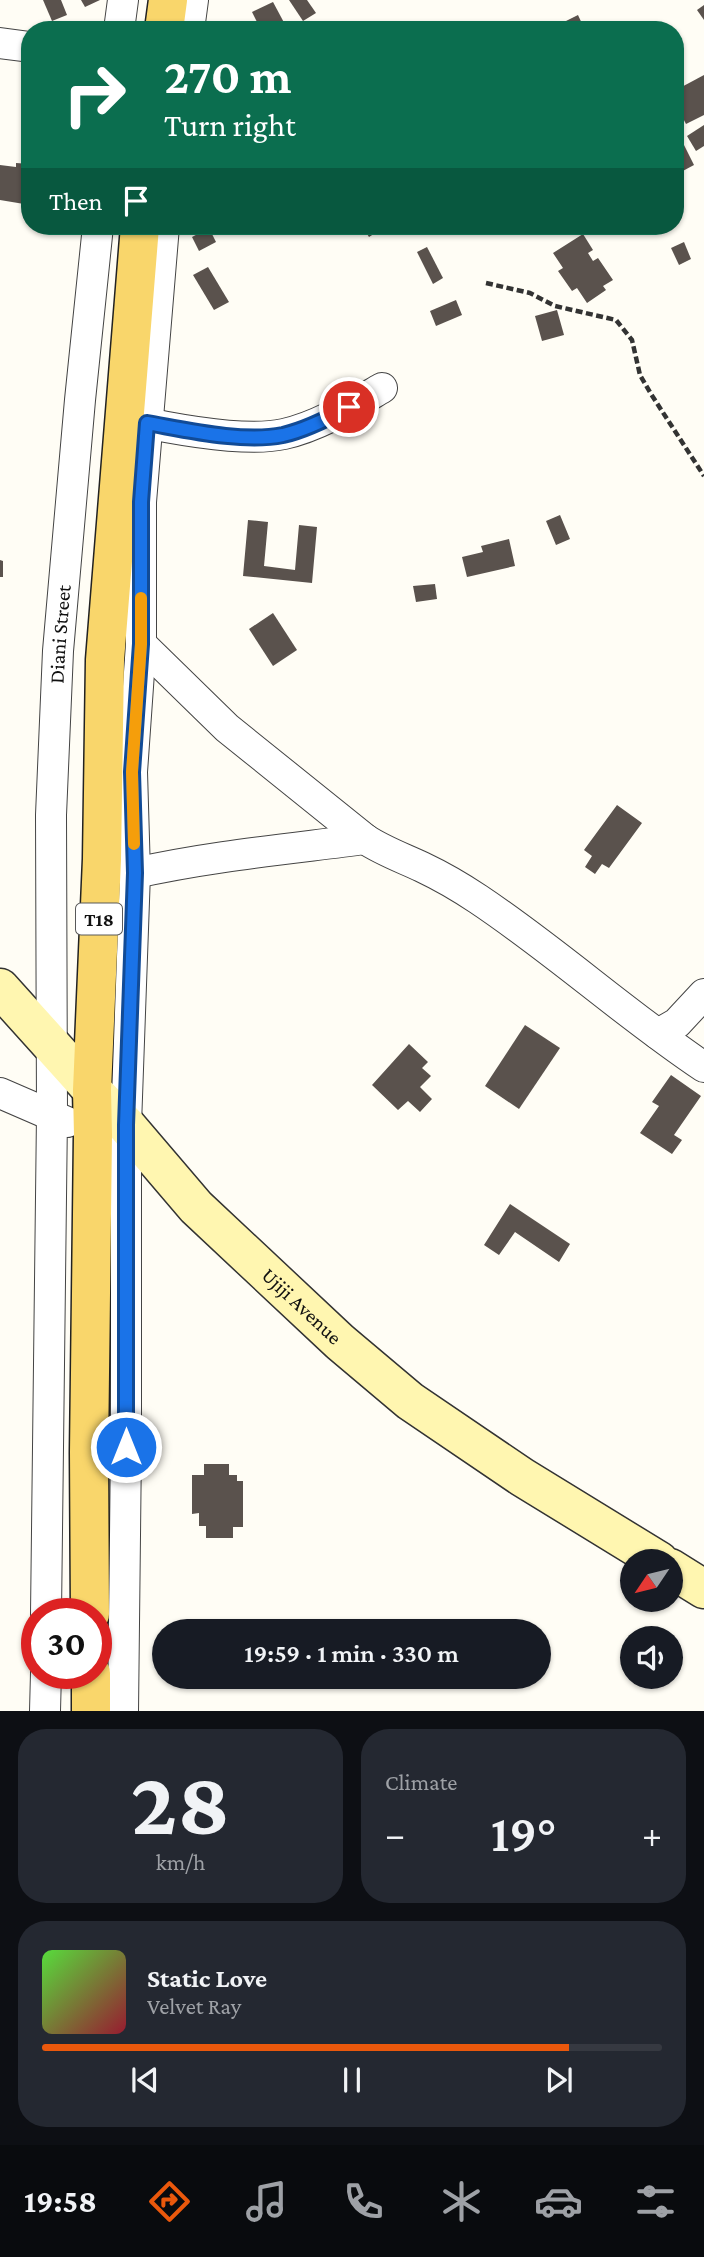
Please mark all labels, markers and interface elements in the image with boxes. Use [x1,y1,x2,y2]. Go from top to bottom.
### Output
icon: right [49,49,140,140]
text: 270 m [164,49,292,104]
text: Turn right [164,107,296,143]
icon: arrive [117,182,155,220]
text: Then [49,187,103,216]
pin [319,377,379,437]
icon: arrive [330,388,368,426]
street label: Diani Street [45,583,76,684]
road number: T18 [76,903,122,934]
street label: Ujiji Avenue [257,1263,347,1349]
position arrow [89,1410,163,1484]
north arrow [620,1549,682,1612]
map controls [620,1549,683,1689]
speed limit sign: 30 [21,1598,112,1689]
button: sound [620,1626,683,1689]
text: 19:59 · 1 min · 330 m [244,1639,459,1668]
text: 28 [131,1752,230,1854]
text: Climate [385,1769,457,1795]
text: 19° [491,1804,556,1862]
text: − [385,1813,405,1855]
text: + [642,1813,662,1855]
text: km/h [156,1849,205,1875]
text: Static Love [147,1964,267,1993]
text: Velvet Ray [147,1993,241,2019]
icon: previous [126,2061,164,2099]
icon: pause [333,2061,371,2099]
icon: next [540,2061,578,2099]
icon: directions [145,2177,194,2226]
icon: music [242,2177,291,2226]
icon: phone [339,2177,388,2226]
icon: climate [437,2177,486,2226]
icon: car [534,2177,583,2226]
icon: filters [631,2177,680,2226]
text: 19:58 [24,2183,97,2219]

